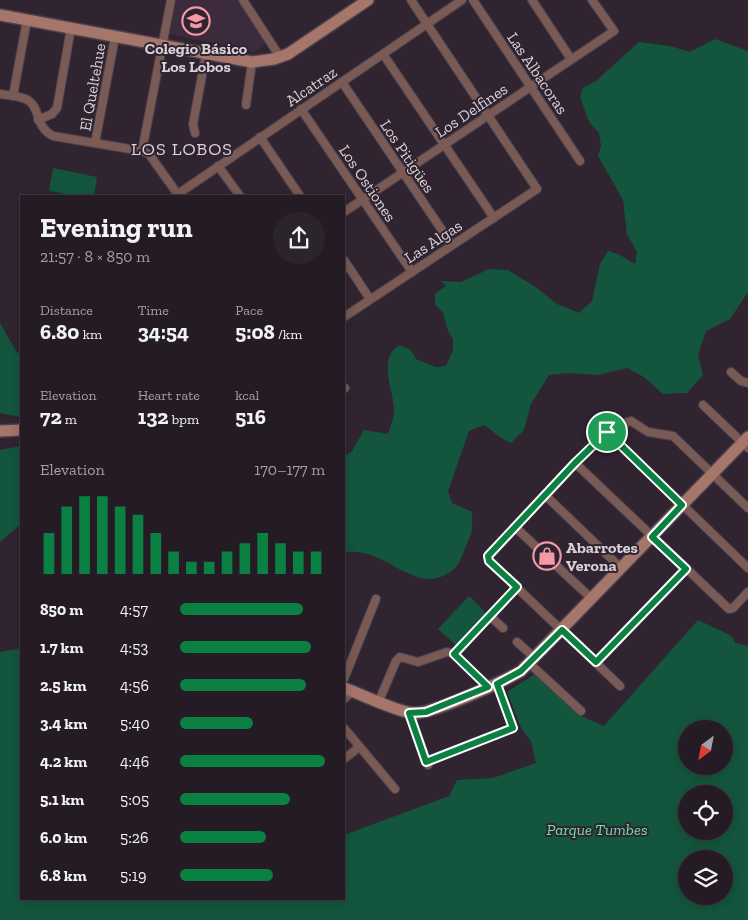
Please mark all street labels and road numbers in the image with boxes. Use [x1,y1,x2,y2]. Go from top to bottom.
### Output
street label: Las Albacoras [503,29,572,118]
street label: El Queltehue [75,42,110,132]
street label: Alcatraz [282,62,340,110]
street label: Los Delfines [431,79,511,142]
street label: Los Pitigües [376,116,439,196]
street label: Los Ostiones [335,141,400,225]
street label: Las Algas [401,216,466,267]

